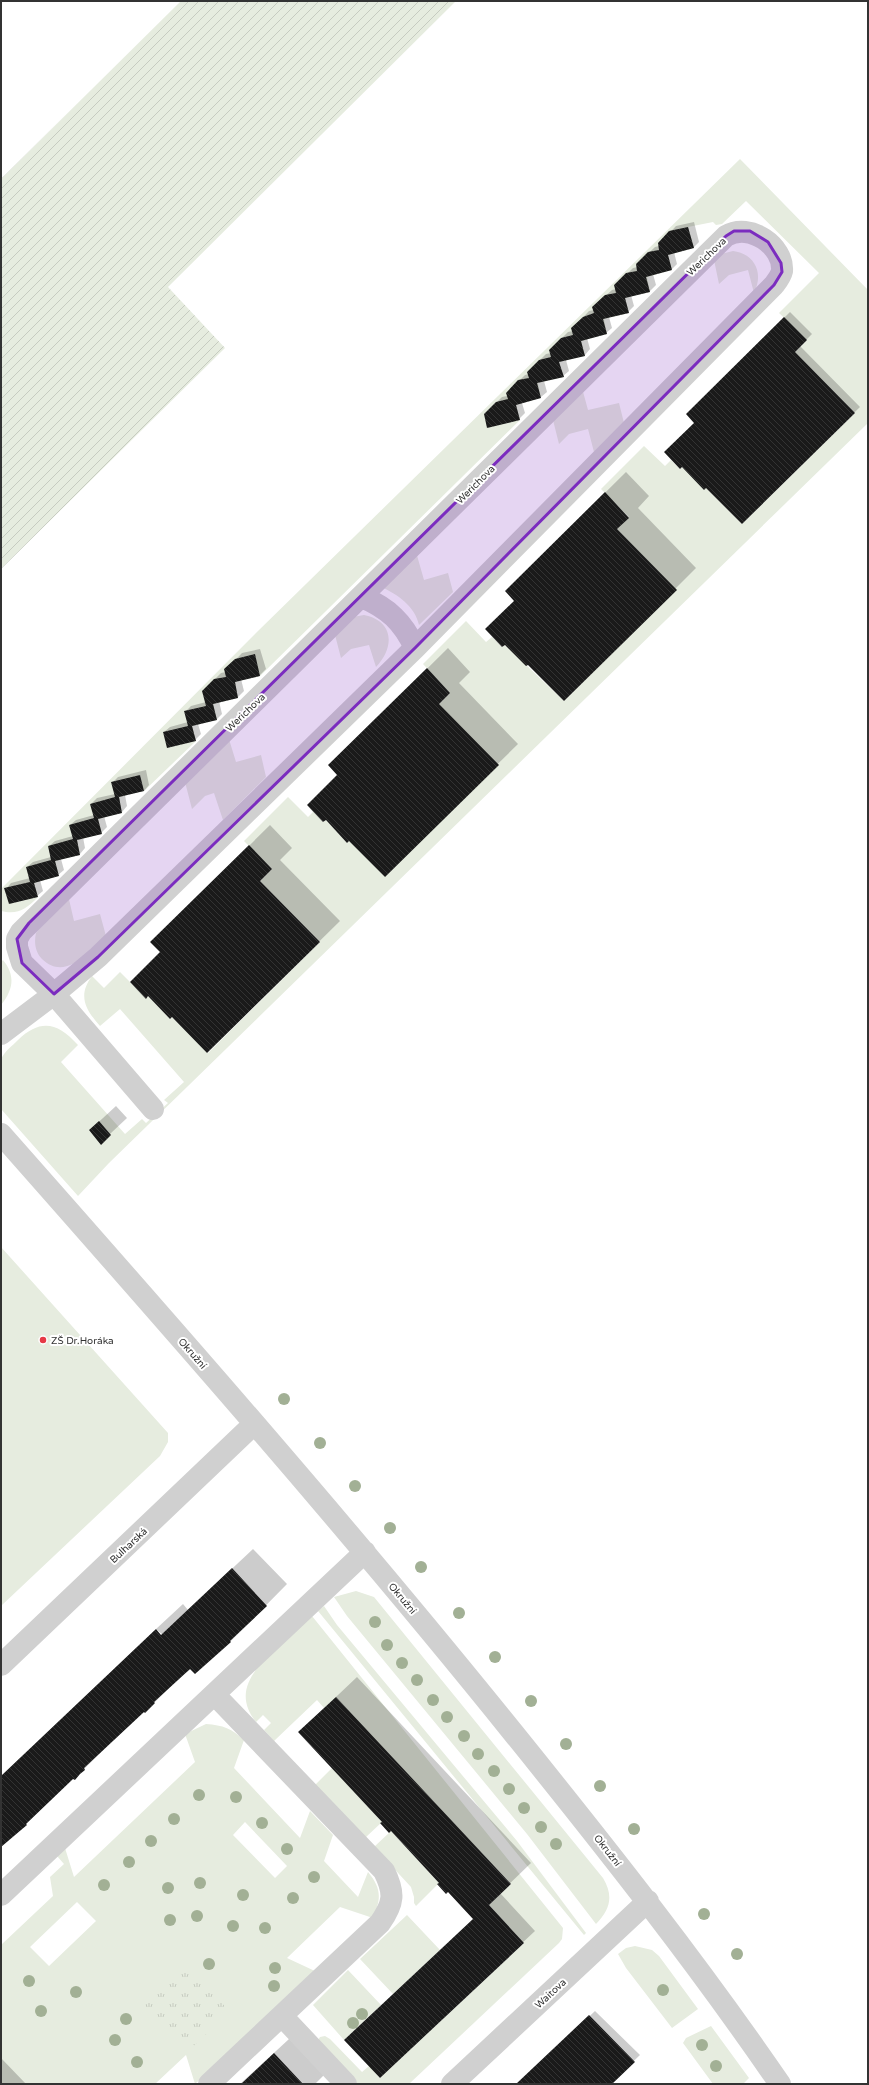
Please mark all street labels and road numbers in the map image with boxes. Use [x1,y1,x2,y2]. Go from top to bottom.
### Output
street label: Werichova [685,235,729,278]
street label: Werichova [454,463,498,507]
street label: Werichova [224,691,268,734]
street label: Okružní [176,1336,209,1372]
street label: Bulharská [107,1525,150,1566]
street label: Okružní [386,1581,419,1617]
street label: Okružní [591,1832,624,1869]
street label: Waitova [533,1976,569,2011]

